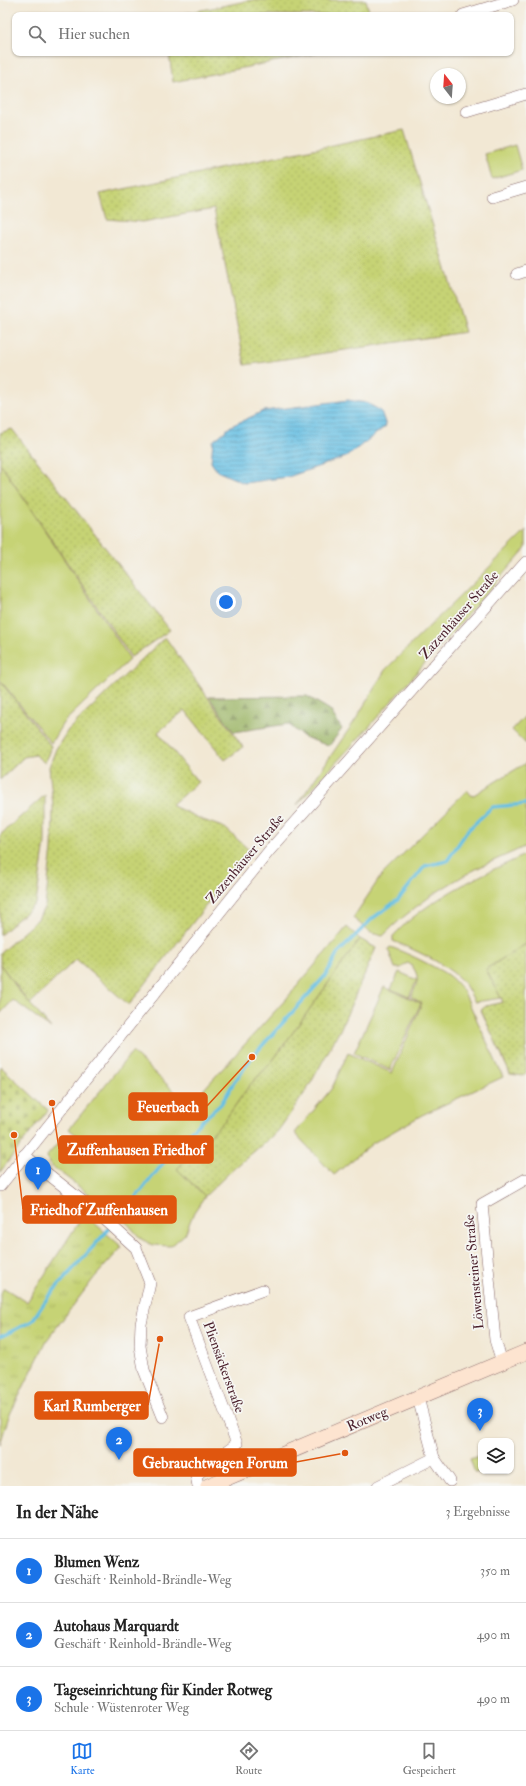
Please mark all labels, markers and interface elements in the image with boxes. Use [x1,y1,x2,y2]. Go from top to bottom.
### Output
search box [12,12,514,56]
icon: search [26,23,48,45]
text: Hier suchen [58,25,130,44]
north arrow [430,68,466,104]
street label: Zazenhäuser Straße [416,567,502,663]
your location [216,592,236,612]
street label: Zazenhäuser Straße [203,811,288,907]
callout: Feuerbach [129,1093,207,1120]
text: Feuerbach [137,1098,199,1117]
callout: Zuffenhausen Friedhof [59,1136,213,1163]
text: Zuffenhausen Friedhof [67,1141,208,1160]
pin: 1 [25,1157,51,1190]
callout: Friedhof Zuffenhausen [23,1196,176,1223]
text: Friedhof Zuffenhausen [30,1201,168,1220]
street label: Löwensteiner Straße [460,1214,487,1330]
street label: Pliensäckerstraße [200,1319,248,1415]
callout: Karl Rumberger [35,1392,148,1419]
text: Karl Rumberger [43,1397,141,1417]
pin: 3 [467,1398,493,1431]
street label: Rotweg [344,1402,391,1435]
pin: 2 [106,1427,132,1460]
map controls [478,1438,514,1474]
button: layers [478,1438,514,1474]
callout: Gebrauchtwagen Forum [134,1449,296,1476]
text: Gebrauchtwagen Forum [142,1454,288,1474]
text: In der Nähe [16,1502,98,1523]
text: 3 Ergebnisse [445,1504,510,1520]
text: Blumen Wenz [54,1553,139,1572]
text: 1 [27,1563,31,1579]
text: 350 m [480,1563,510,1579]
text: Geschäft · Reinhold-Brändle-Weg [54,1572,231,1588]
text: Autohaus Marquardt [54,1617,179,1636]
text: 2 [26,1627,32,1643]
text: 490 m [477,1627,510,1643]
text: Geschäft · Reinhold-Brändle-Weg [54,1636,231,1652]
text: Tageseinrichtung für Kinder Rotweg [54,1681,272,1700]
text: 3 [27,1691,32,1707]
text: 490 m [477,1691,510,1707]
text: Schule · Wüstenroter Weg [54,1700,189,1716]
tab: Karte [70,1740,95,1777]
tab: Route [235,1740,262,1777]
tab: Gespeichert [403,1740,456,1777]

